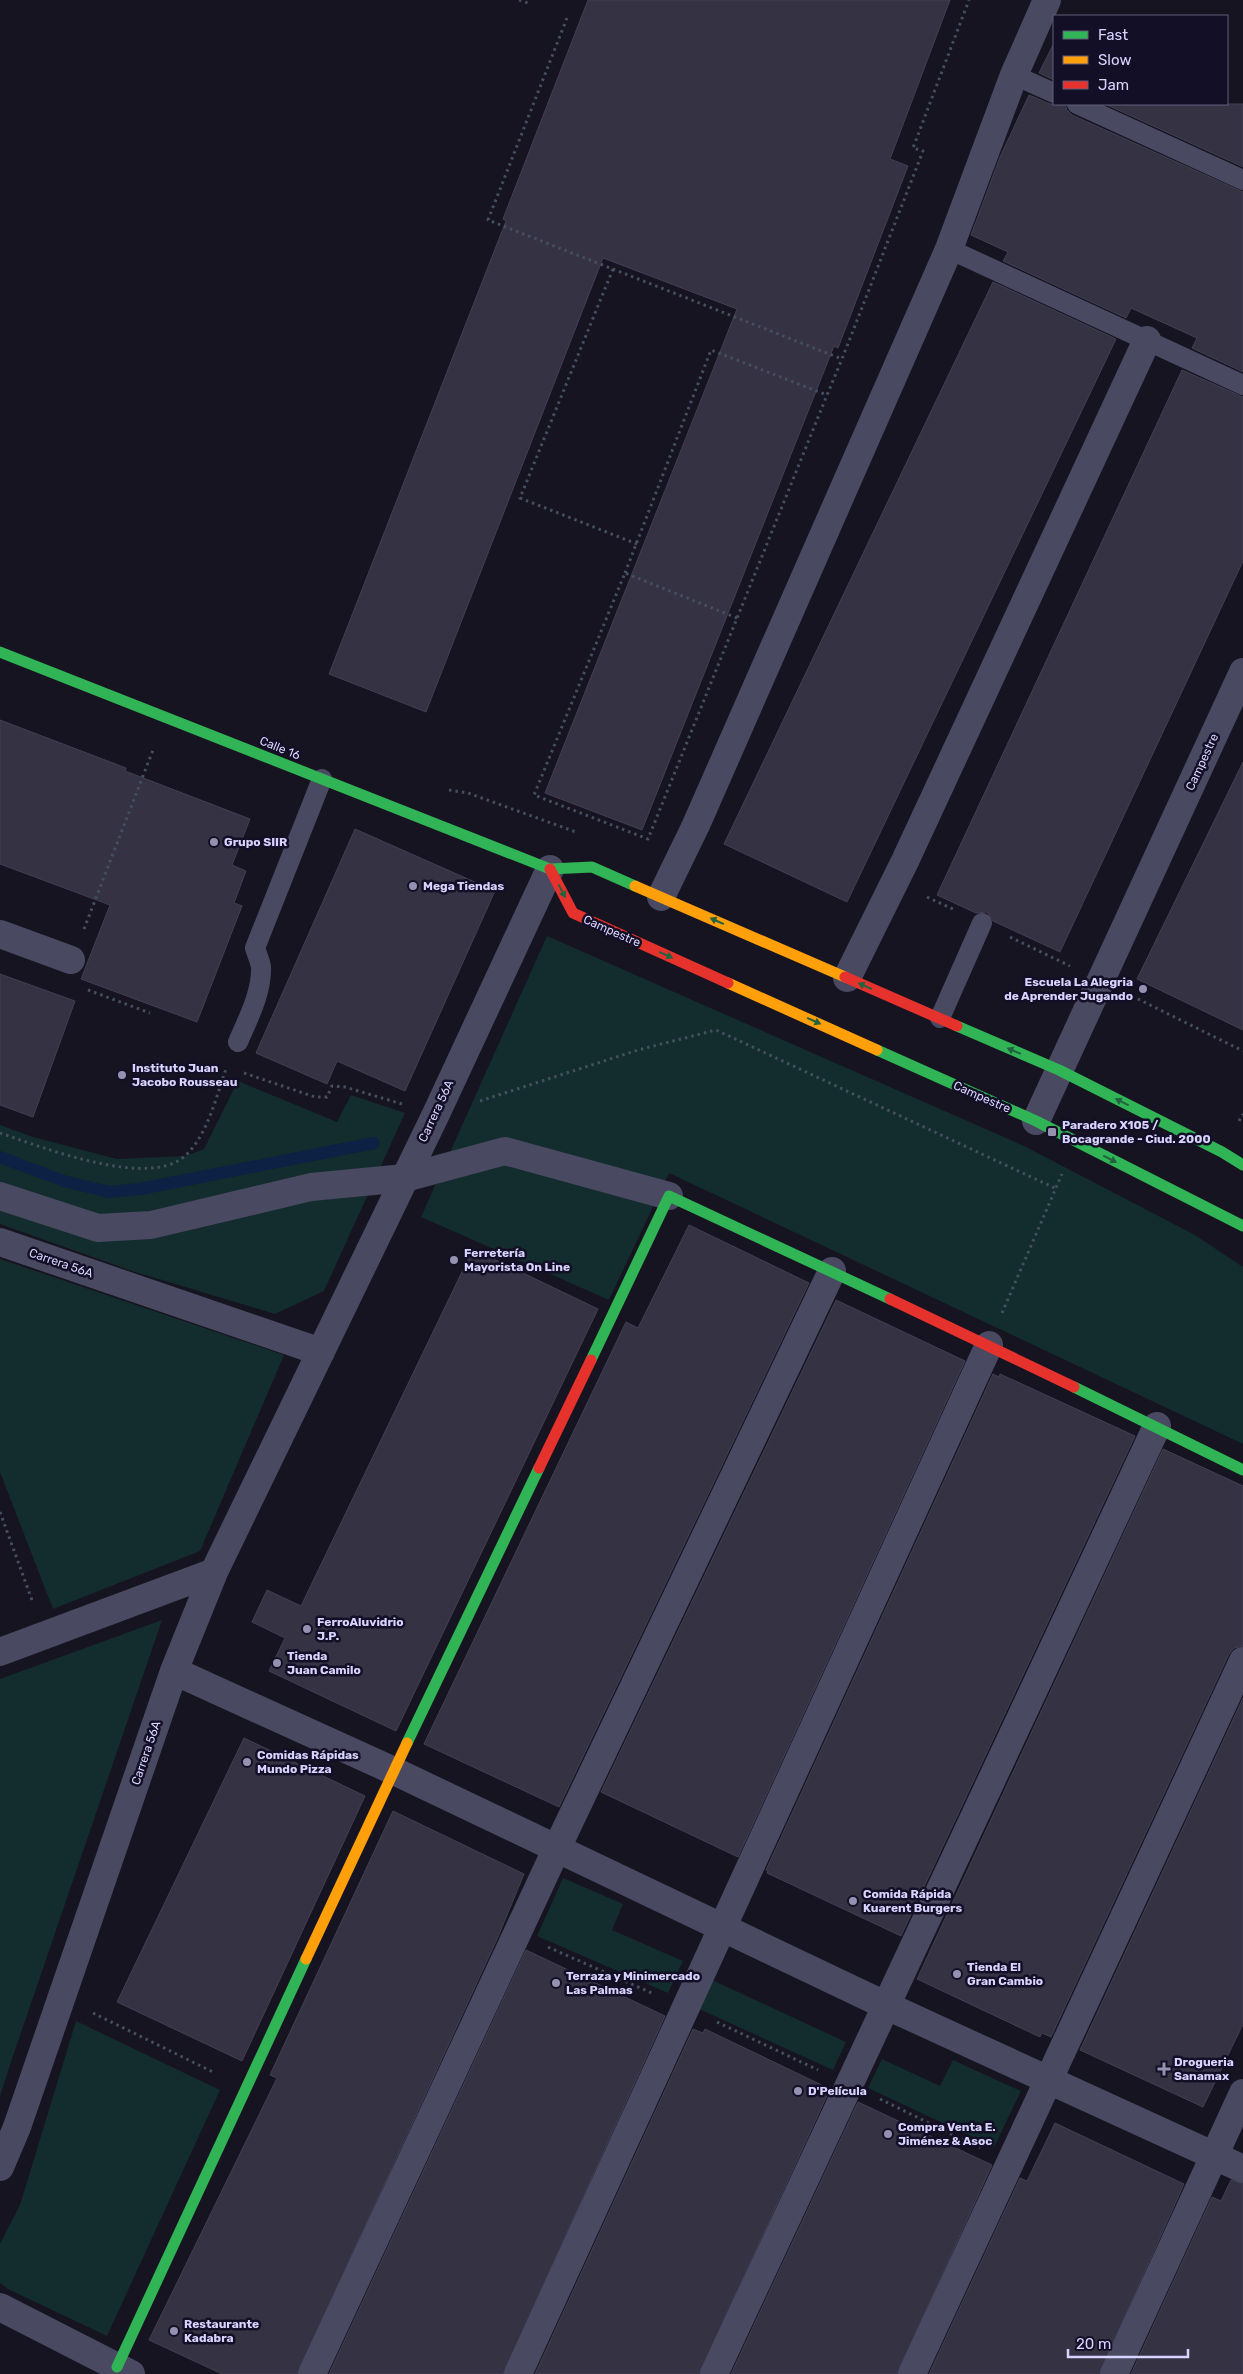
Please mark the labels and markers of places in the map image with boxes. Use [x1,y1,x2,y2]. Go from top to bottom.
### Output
place label: Grupo SIIR [224,835,287,849]
marker: Grupo SIIR [208,836,220,848]
place label: Mega Tiendas [423,879,504,893]
marker: Mega Tiendas [407,880,419,892]
place label: Escuela La Alegria de Aprender Jugando [1004,975,1133,1003]
marker: Escuela La Alegria de Aprender Jugando [1137,983,1149,995]
place label: Instituto Juan Jacobo Rousseau [132,1061,237,1089]
marker: Instituto Juan Jacobo Rousseau [116,1069,128,1081]
place label: Paradero X105 / Bocagrande - Ciud. 2000 [1062,1118,1211,1146]
marker: Paradero X105 / Bocagrande - Ciud. 2000 [1046,1126,1058,1138]
place label: Ferretería Mayorista On Line [464,1246,570,1274]
marker: Ferretería Mayorista On Line [448,1254,460,1266]
place label: FerroAluvidrio J.P. [317,1615,404,1643]
marker: FerroAluvidrio J.P. [301,1623,313,1635]
place label: Tienda Juan Camilo [287,1649,361,1677]
marker: Tienda Juan Camilo [271,1657,283,1669]
place label: Comidas Rápidas Mundo Pizza [257,1748,359,1776]
marker: Comidas Rápidas Mundo Pizza [241,1756,253,1768]
place label: Comida Rápida Kuarent Burgers [863,1887,963,1915]
marker: Comida Rápida Kuarent Burgers [847,1895,859,1907]
place label: Tienda El Gran Cambio [967,1960,1043,1988]
marker: Tienda El Gran Cambio [951,1968,963,1980]
place label: Terraza y Minimercado Las Palmas [566,1969,700,1997]
marker: Terraza y Minimercado Las Palmas [550,1977,562,1989]
place label: Drogueria Sanamax [1174,2055,1234,2083]
marker: Drogueria Sanamax [1158,2063,1170,2075]
place label: D'Película [808,2084,867,2098]
marker: D'Película [792,2085,804,2097]
place label: Compra Venta E. Jiménez & Asoc [898,2120,996,2148]
marker: Compra Venta E. Jiménez & Asoc [882,2128,894,2140]
place label: Restaurante Kadabra [184,2317,259,2345]
marker: Restaurante Kadabra [168,2325,180,2337]

